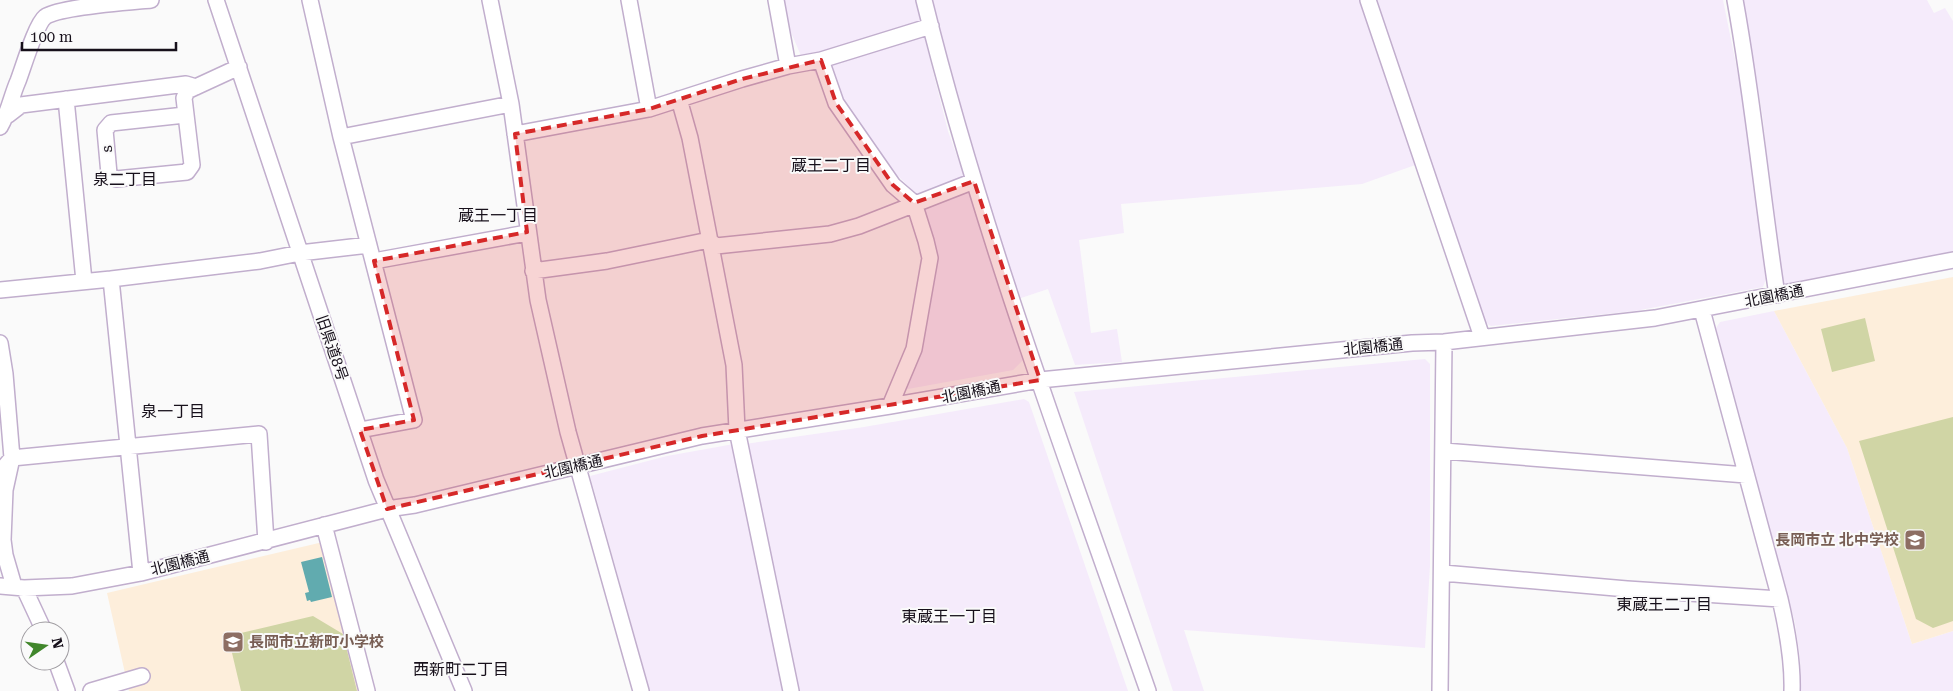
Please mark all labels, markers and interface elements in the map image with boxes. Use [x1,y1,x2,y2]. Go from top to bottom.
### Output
scale bar [22,20,176,52]
text: 100 m [30,28,73,46]
street label: s [98,145,116,153]
district label: 蔵王二丁目 [791,156,871,175]
district label: 泉二丁目 [93,170,157,189]
district label: 蔵王一丁目 [458,206,538,225]
street label: 北園橋通 [1743,281,1805,311]
street label: 旧県道8号 [312,313,352,383]
street label: 北園橋通 [1342,335,1404,359]
street label: 北園橋通 [940,377,1002,407]
district label: 泉一丁目 [141,402,205,421]
street label: 北園橋通 [542,451,604,483]
school or university icon: 長岡市立 北中学校 [1903,528,1927,552]
place label: 長岡市立 北中学校 [1775,531,1899,549]
street label: 北園橋通 [149,547,211,579]
district label: 東蔵王二丁目 [1616,595,1712,614]
district label: 東蔵王一丁目 [901,607,997,626]
north arrow [20,621,70,671]
school or university icon: 長岡市立新町小学校 [221,630,245,654]
place label: 長岡市立新町小学校 [249,633,384,651]
text: N [49,636,67,650]
district label: 西新町二丁目 [413,660,509,679]

